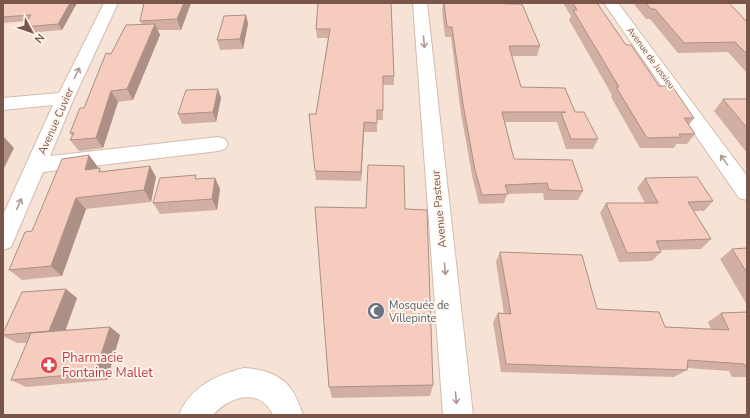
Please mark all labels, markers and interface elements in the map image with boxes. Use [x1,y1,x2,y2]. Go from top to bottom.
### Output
north arrow [12,12,52,52]
street label: Avenue de Jussieu [624,25,678,91]
text: N [31,30,48,46]
one-way arrow [420,35,428,48]
one-way arrow [74,67,81,79]
street label: Avenue Cuvier [35,85,77,157]
one-way arrow [720,155,728,166]
street label: Avenue Pasteur [428,170,450,248]
one-way arrow [15,199,23,211]
one-way arrow [441,262,448,275]
place label: Mosquée de Villepinte [388,298,449,326]
mosque icon: Mosquée de Villepinte [366,301,386,321]
place label: Pharmacie Fontaine Mallet [62,349,153,382]
pharmacy icon: Pharmacie Fontaine Mallet [39,355,59,375]
one-way arrow [453,391,460,404]

